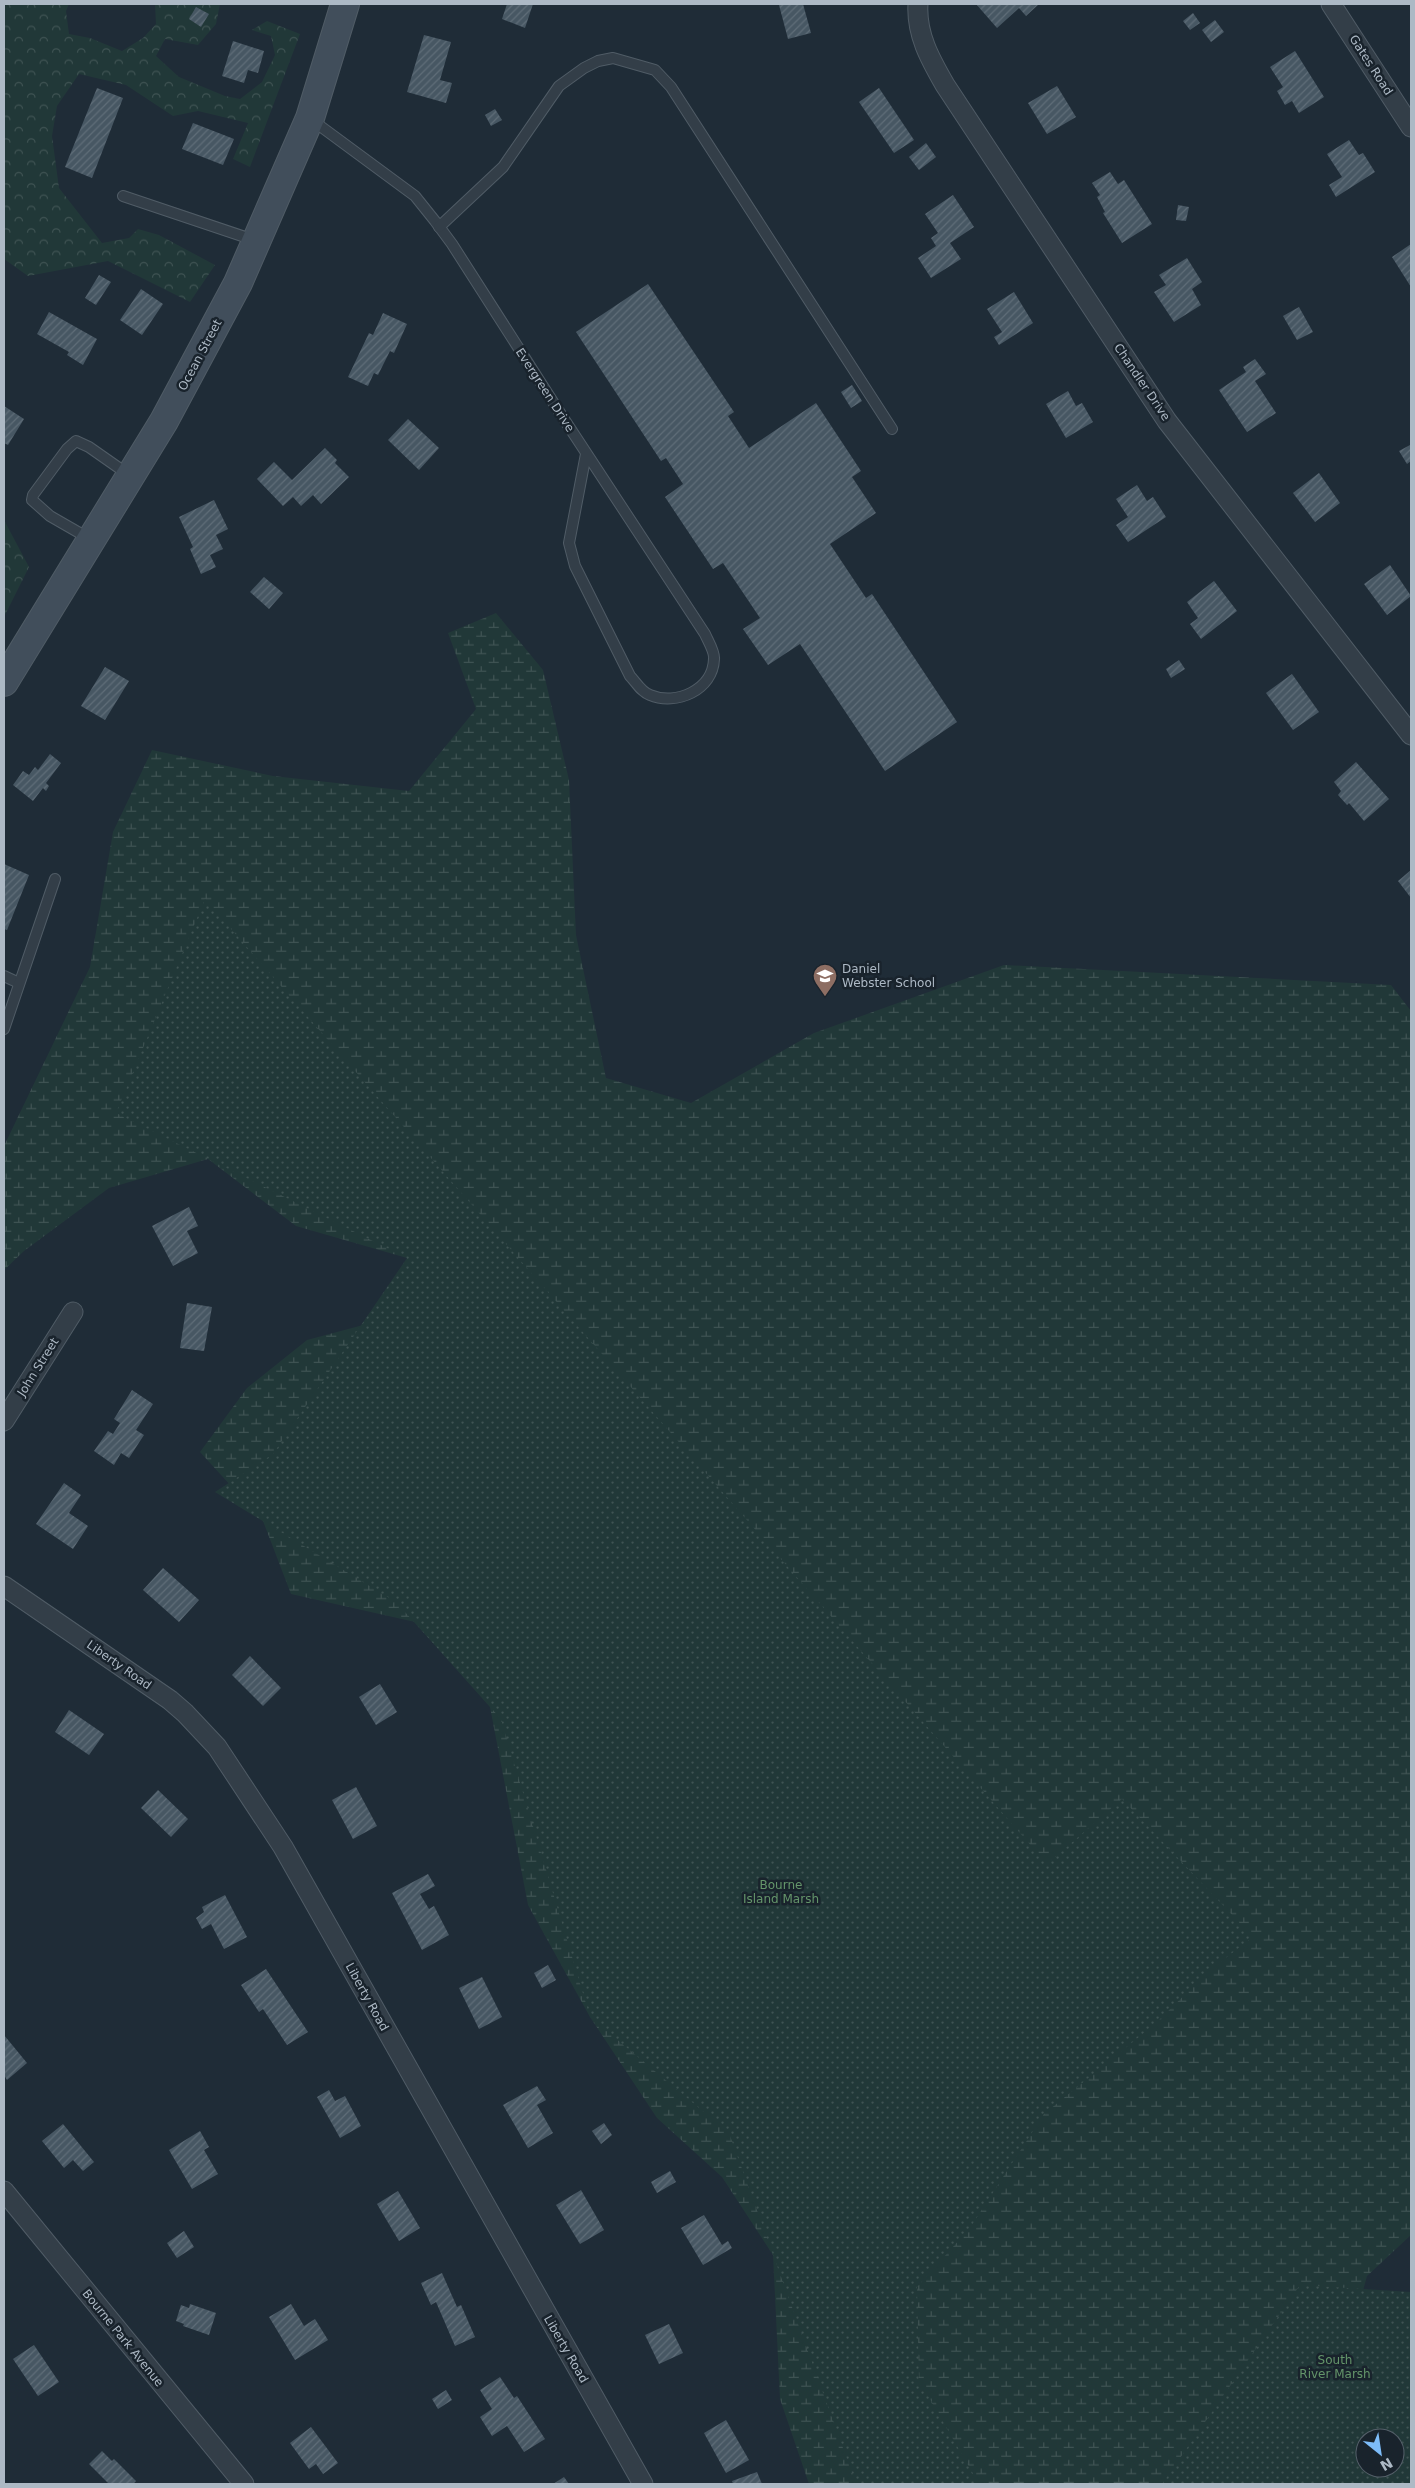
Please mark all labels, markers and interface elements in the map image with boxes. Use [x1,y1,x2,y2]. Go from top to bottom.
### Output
street label: Gates Road [1346,32,1396,98]
street label: Ocean Street [175,317,225,393]
street label: Chandler Drive [1111,341,1173,423]
street label: Evergreen Drive [513,345,577,435]
place label: Daniel Webster School [842,962,935,990]
school or university icon: Daniel Webster School [812,963,838,997]
street label: John Street [14,1335,62,1400]
street label: Liberty Road [84,1638,154,1692]
park label: Bourne Island Marsh [743,1878,819,1906]
street label: Liberty Road [343,1961,391,2033]
street label: Bourne Park Avenue [79,2287,167,2389]
street label: Liberty Road [541,2313,591,2385]
park label: South River Marsh [1299,2353,1371,2381]
north arrow [1355,2428,1405,2478]
text: N [1377,2454,1396,2474]

